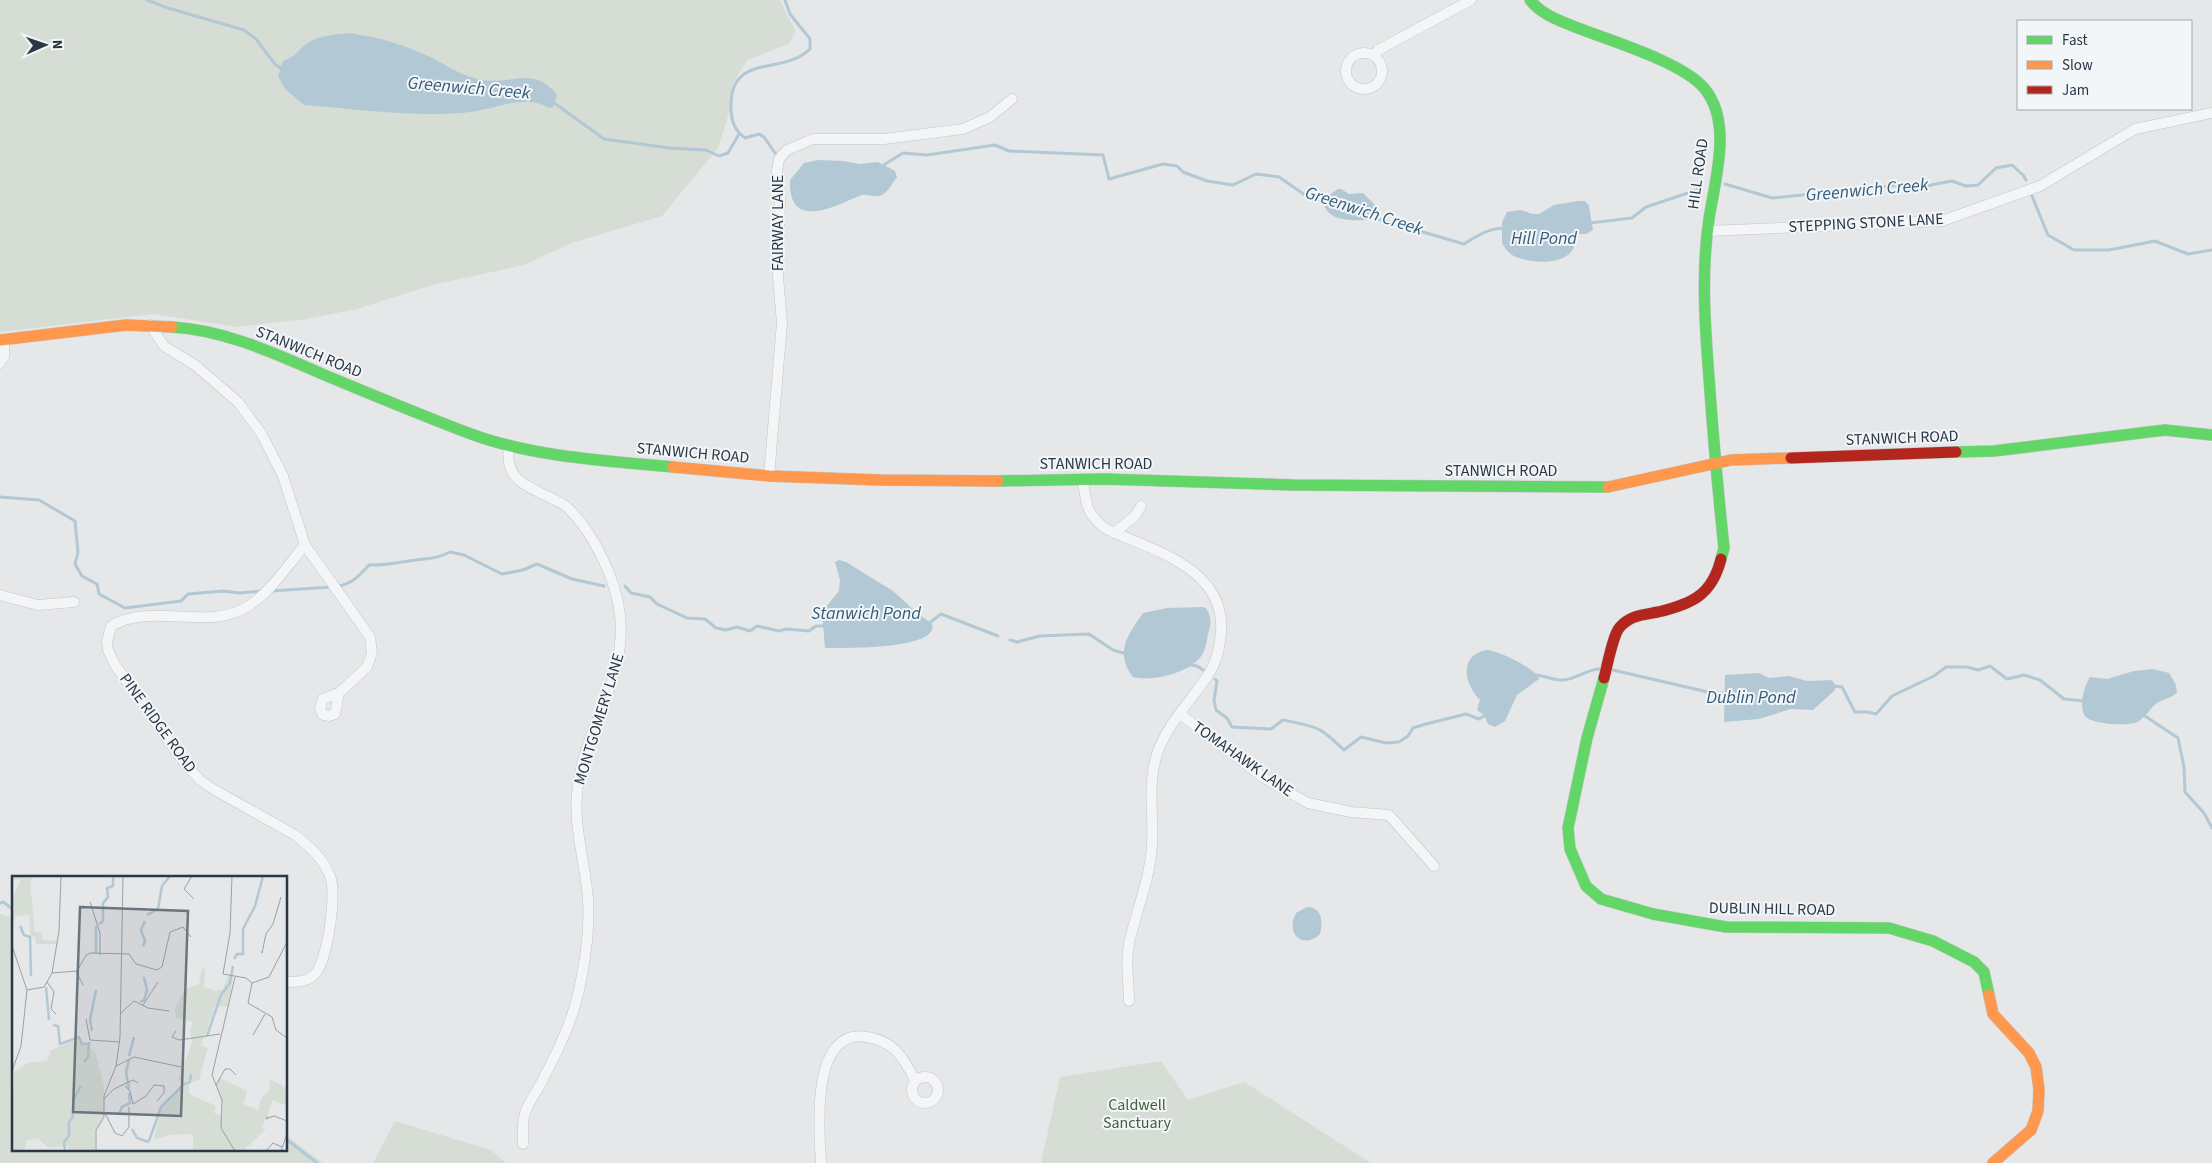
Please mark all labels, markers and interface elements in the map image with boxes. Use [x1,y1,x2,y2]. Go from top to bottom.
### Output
north arrow [20,20,70,70]
legend [2017,20,2192,110]
text: Fast [2062,30,2088,51]
text: N [47,40,67,50]
text: Slow [2062,55,2093,76]
water label: Greenwich Creek [407,70,532,106]
text: Jam [2062,80,2089,101]
street label: HILL ROAD [1682,137,1714,211]
water label: Greenwich Creek [1805,172,1930,208]
street label: FAIRWAY LANE [767,175,789,271]
water label: Greenwich Creek [1302,180,1427,242]
street label: STEPPING STONE LANE [1788,208,1944,238]
water label: Hill Pond [1511,226,1577,251]
street label: STANWICH ROAD [253,321,366,383]
street label: STANWICH ROAD [1845,425,1959,451]
street label: STANWICH ROAD [636,437,750,469]
street label: STANWICH ROAD [1040,453,1153,475]
street label: STANWICH ROAD [1445,460,1558,482]
water label: Stanwich Pond [811,601,921,626]
street label: MONTGOMERY LANE [569,650,629,788]
street label: PINE RIDGE ROAD [114,669,202,777]
water label: Dublin Pond [1706,685,1796,710]
street label: TOMAHAWK LANE [1188,716,1298,802]
inset map [12,876,288,1150]
street label: DUBLIN HILL ROAD [1709,897,1836,921]
park label: Caldwell Sanctuary [1103,1094,1172,1134]

